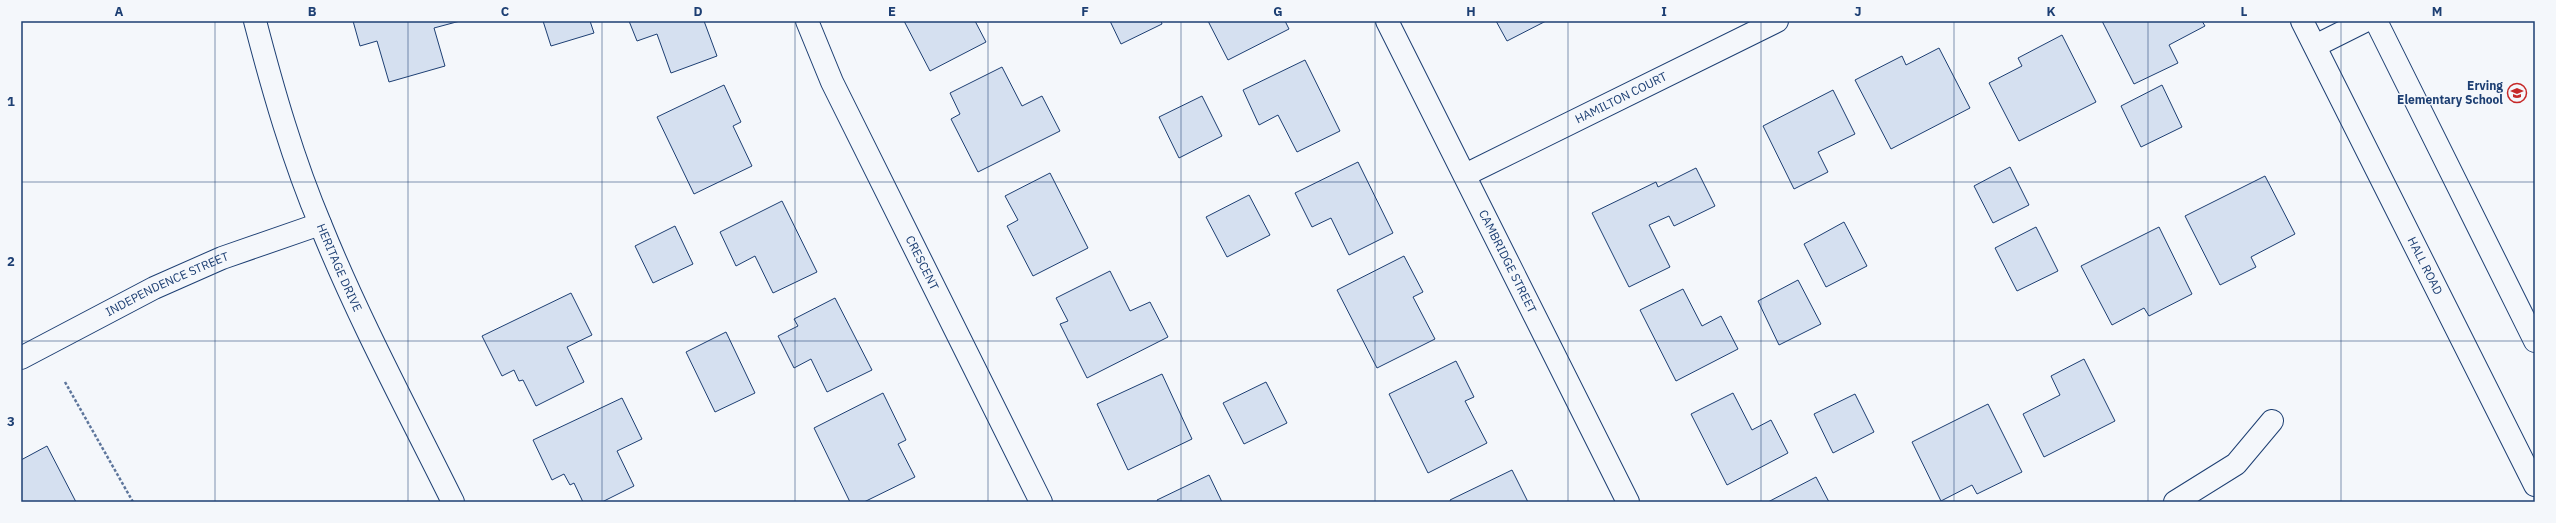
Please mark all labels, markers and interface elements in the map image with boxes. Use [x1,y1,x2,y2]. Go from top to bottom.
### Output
text: A [115,3,124,20]
text: B [308,3,317,20]
text: C [501,3,510,20]
text: D [693,3,703,20]
text: E [888,3,896,20]
text: F [1081,3,1089,20]
text: G [1273,3,1283,20]
text: H [1466,3,1476,20]
text: I [1661,3,1667,20]
text: J [1854,3,1862,20]
text: K [2046,3,2056,20]
text: L [2241,3,2248,20]
text: M [2432,3,2442,20]
street label: HAMILTON COURT [1572,68,1669,127]
place label: Erving Elementary School [2397,78,2503,107]
school or university icon: Erving Elementary School [2506,82,2528,104]
text: 1 [7,93,15,110]
street label: CAMBRIDGE STREET [1476,207,1540,316]
street label: HERITAGE DRIVE [314,221,365,314]
street label: CRESCENT [903,233,942,293]
street label: HALL ROAD [2405,234,2446,297]
street label: INDEPENDENCE STREET [103,248,231,319]
text: 2 [7,253,15,270]
text: 3 [7,413,15,430]

